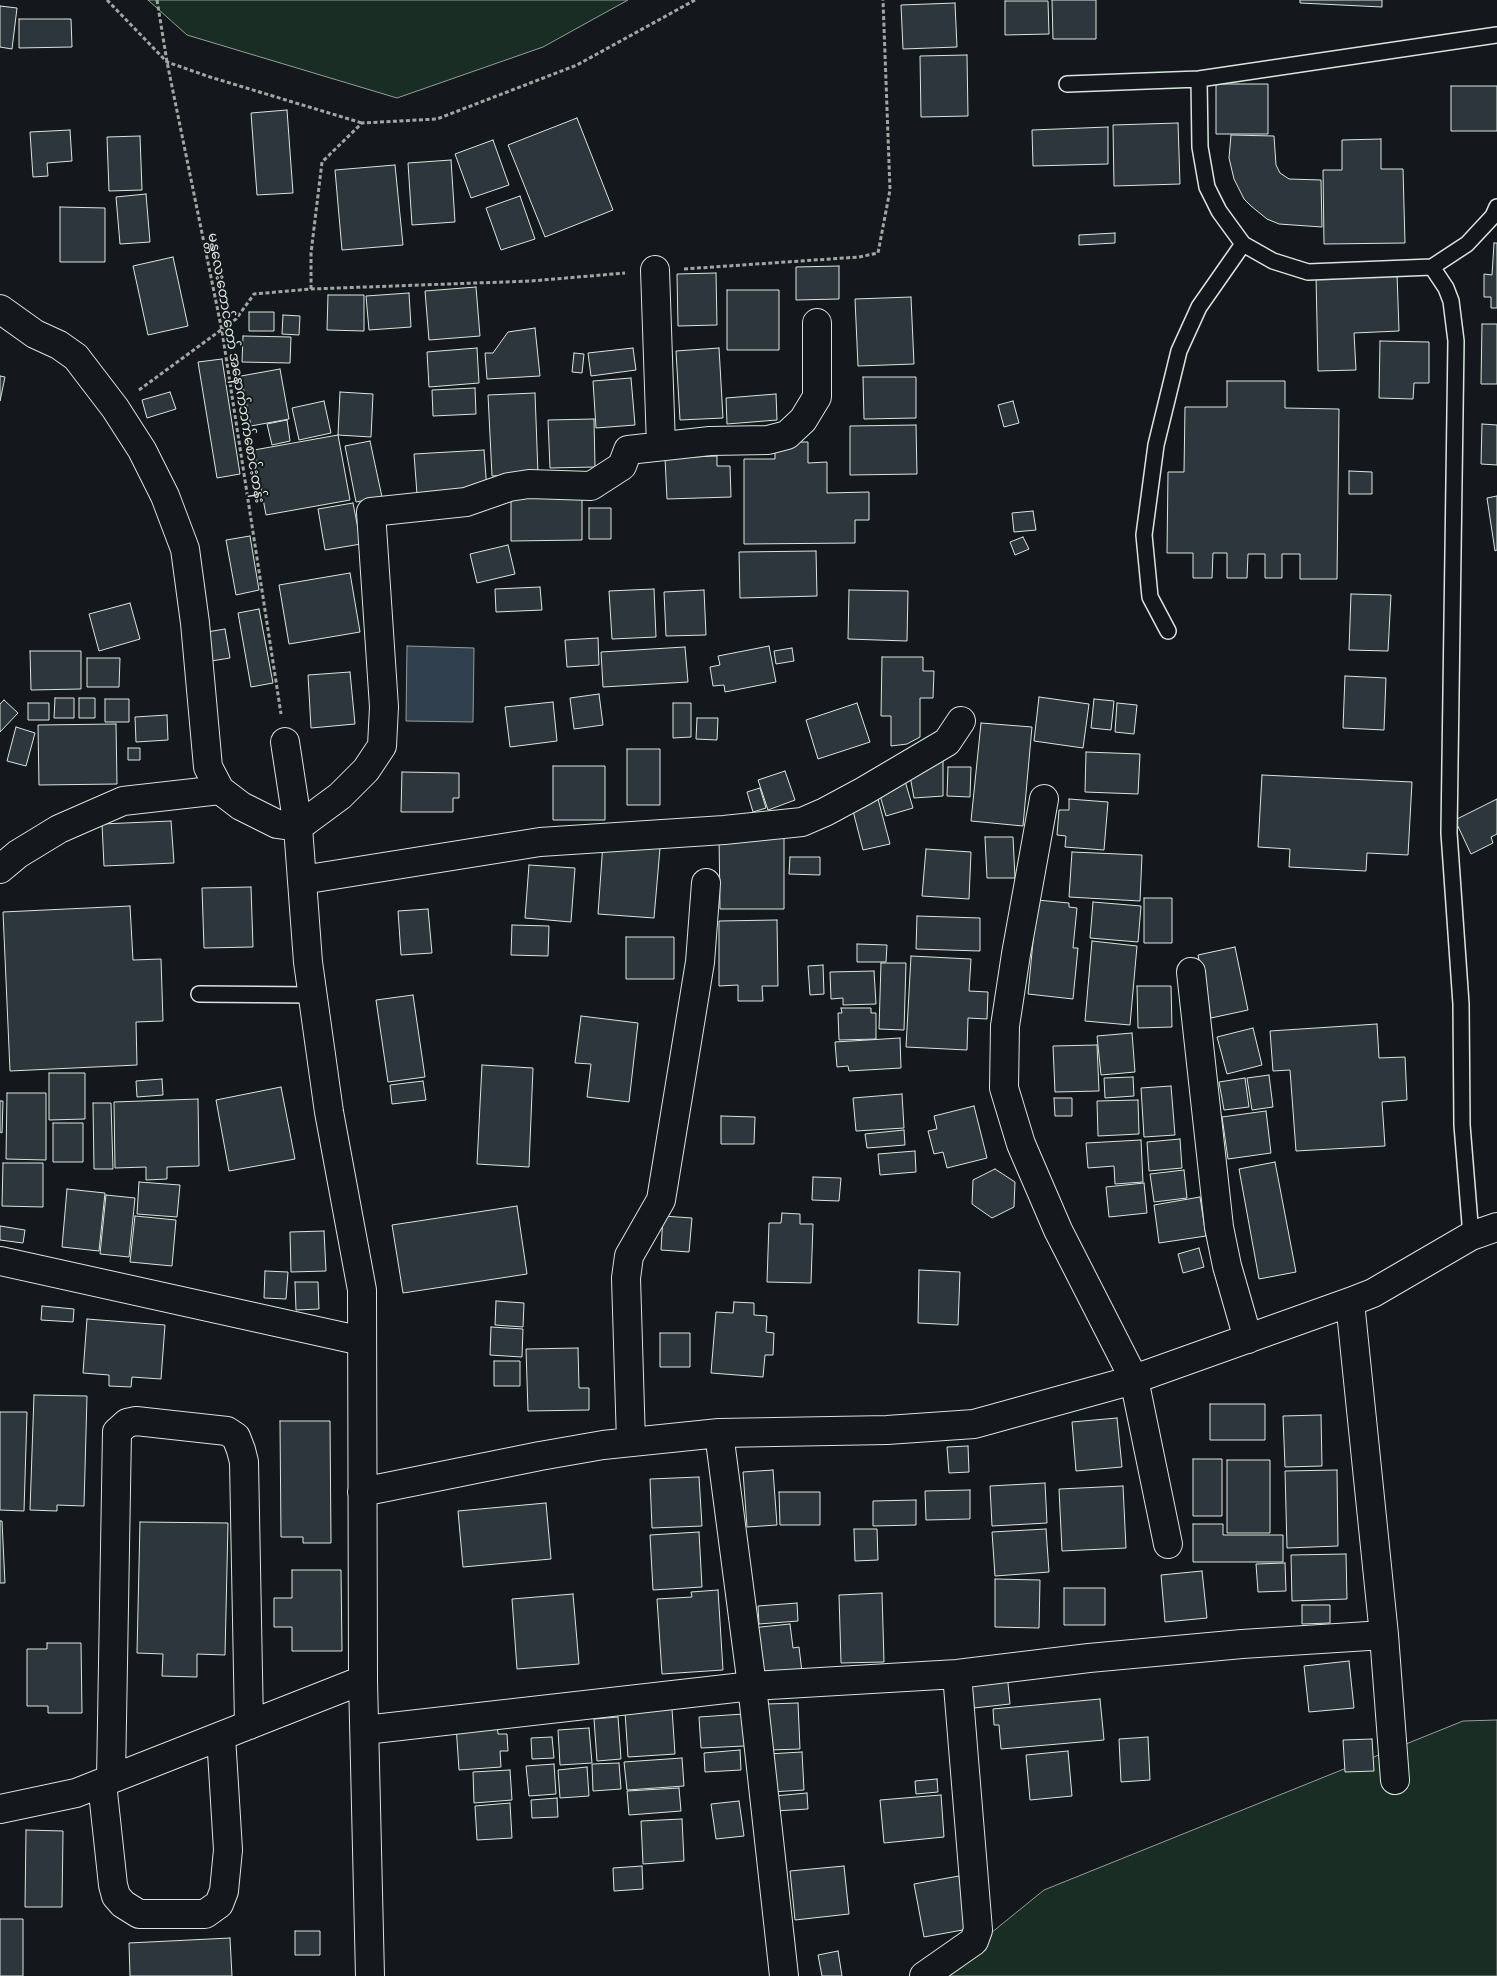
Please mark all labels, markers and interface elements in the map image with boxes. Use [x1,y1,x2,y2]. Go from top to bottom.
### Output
street label: မန္တလေးတောင်တော် အနောက်ဘက်စောင်းတန်း [204,232,268,504]

